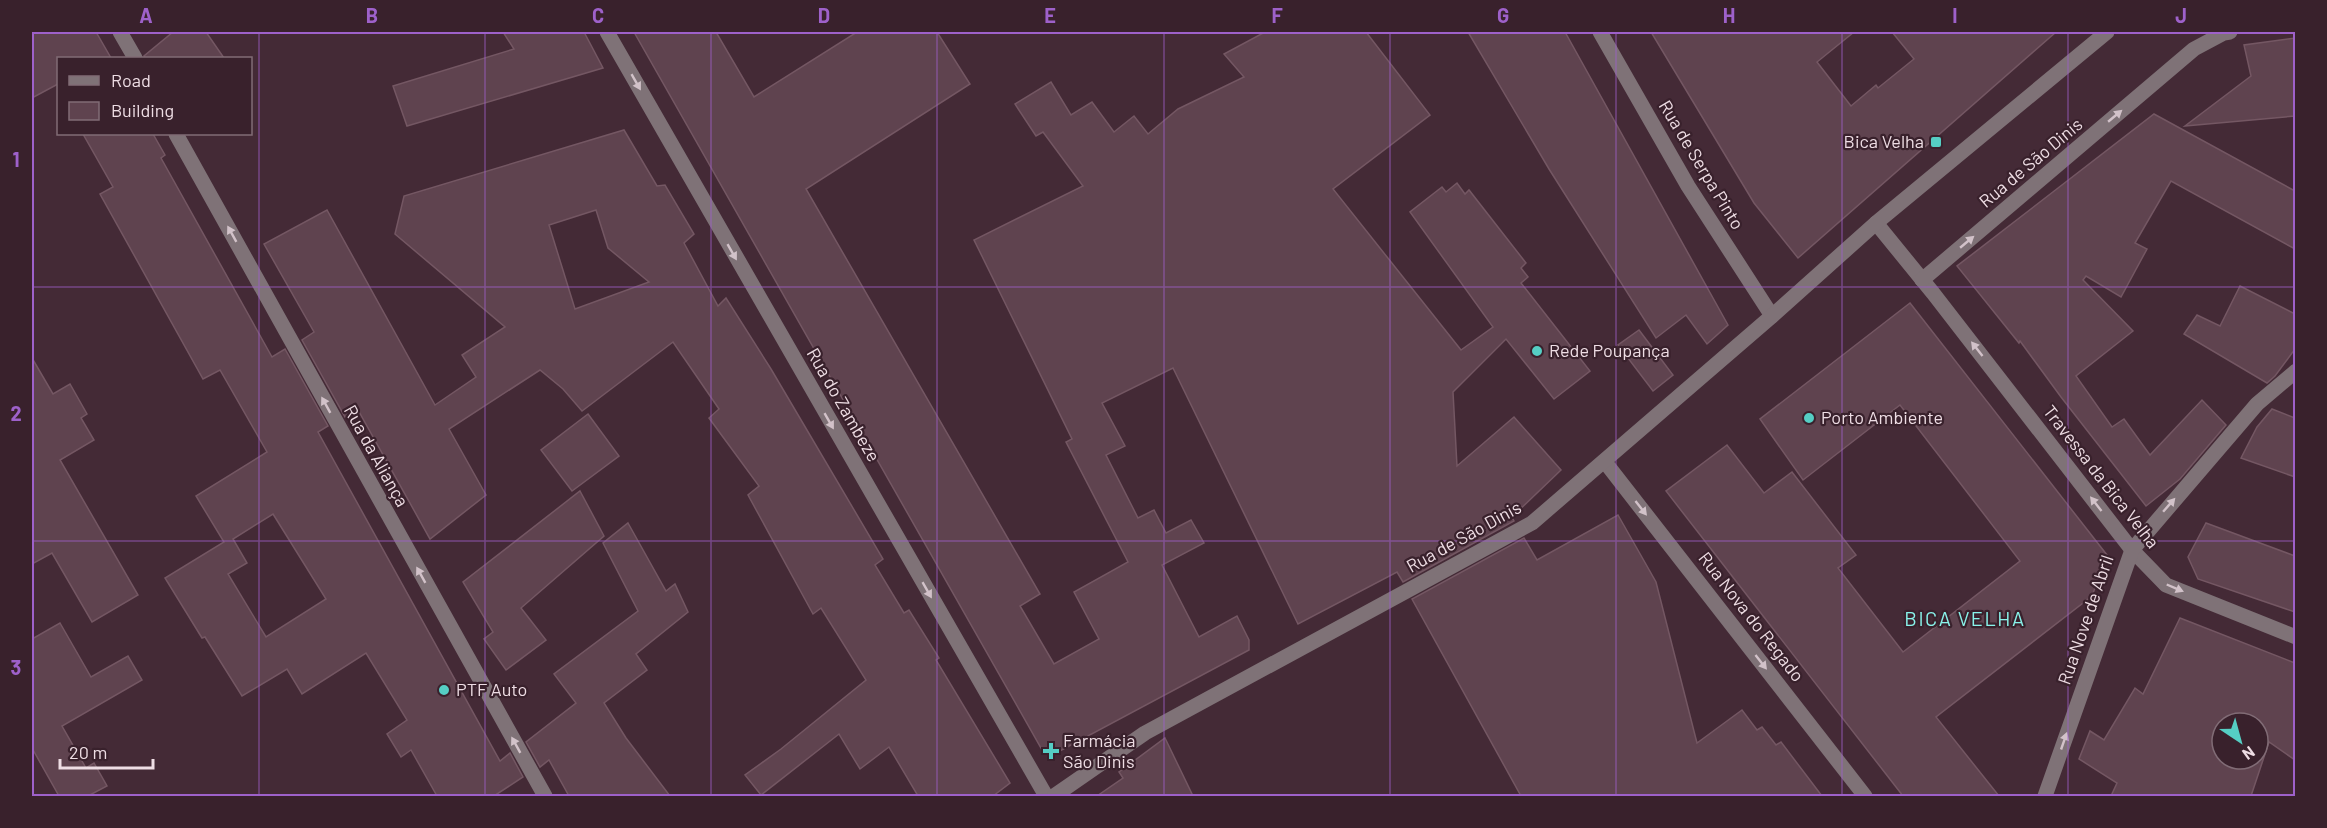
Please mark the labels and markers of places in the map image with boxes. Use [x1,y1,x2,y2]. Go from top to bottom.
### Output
place label: Bica Velha [1844,130,1924,152]
marker: Bica Velha [1929,135,1943,149]
place label: Rede Poupança [1549,339,1670,361]
marker: Rede Poupança [1530,344,1544,358]
place label: Porto Ambiente [1821,406,1943,428]
marker: Porto Ambiente [1802,411,1816,425]
place label: PTF Auto [456,678,527,700]
marker: PTF Auto [437,683,451,697]
place label: Farmácia São Dinis [1063,729,1136,772]
marker: Farmácia São Dinis [1044,744,1058,758]

